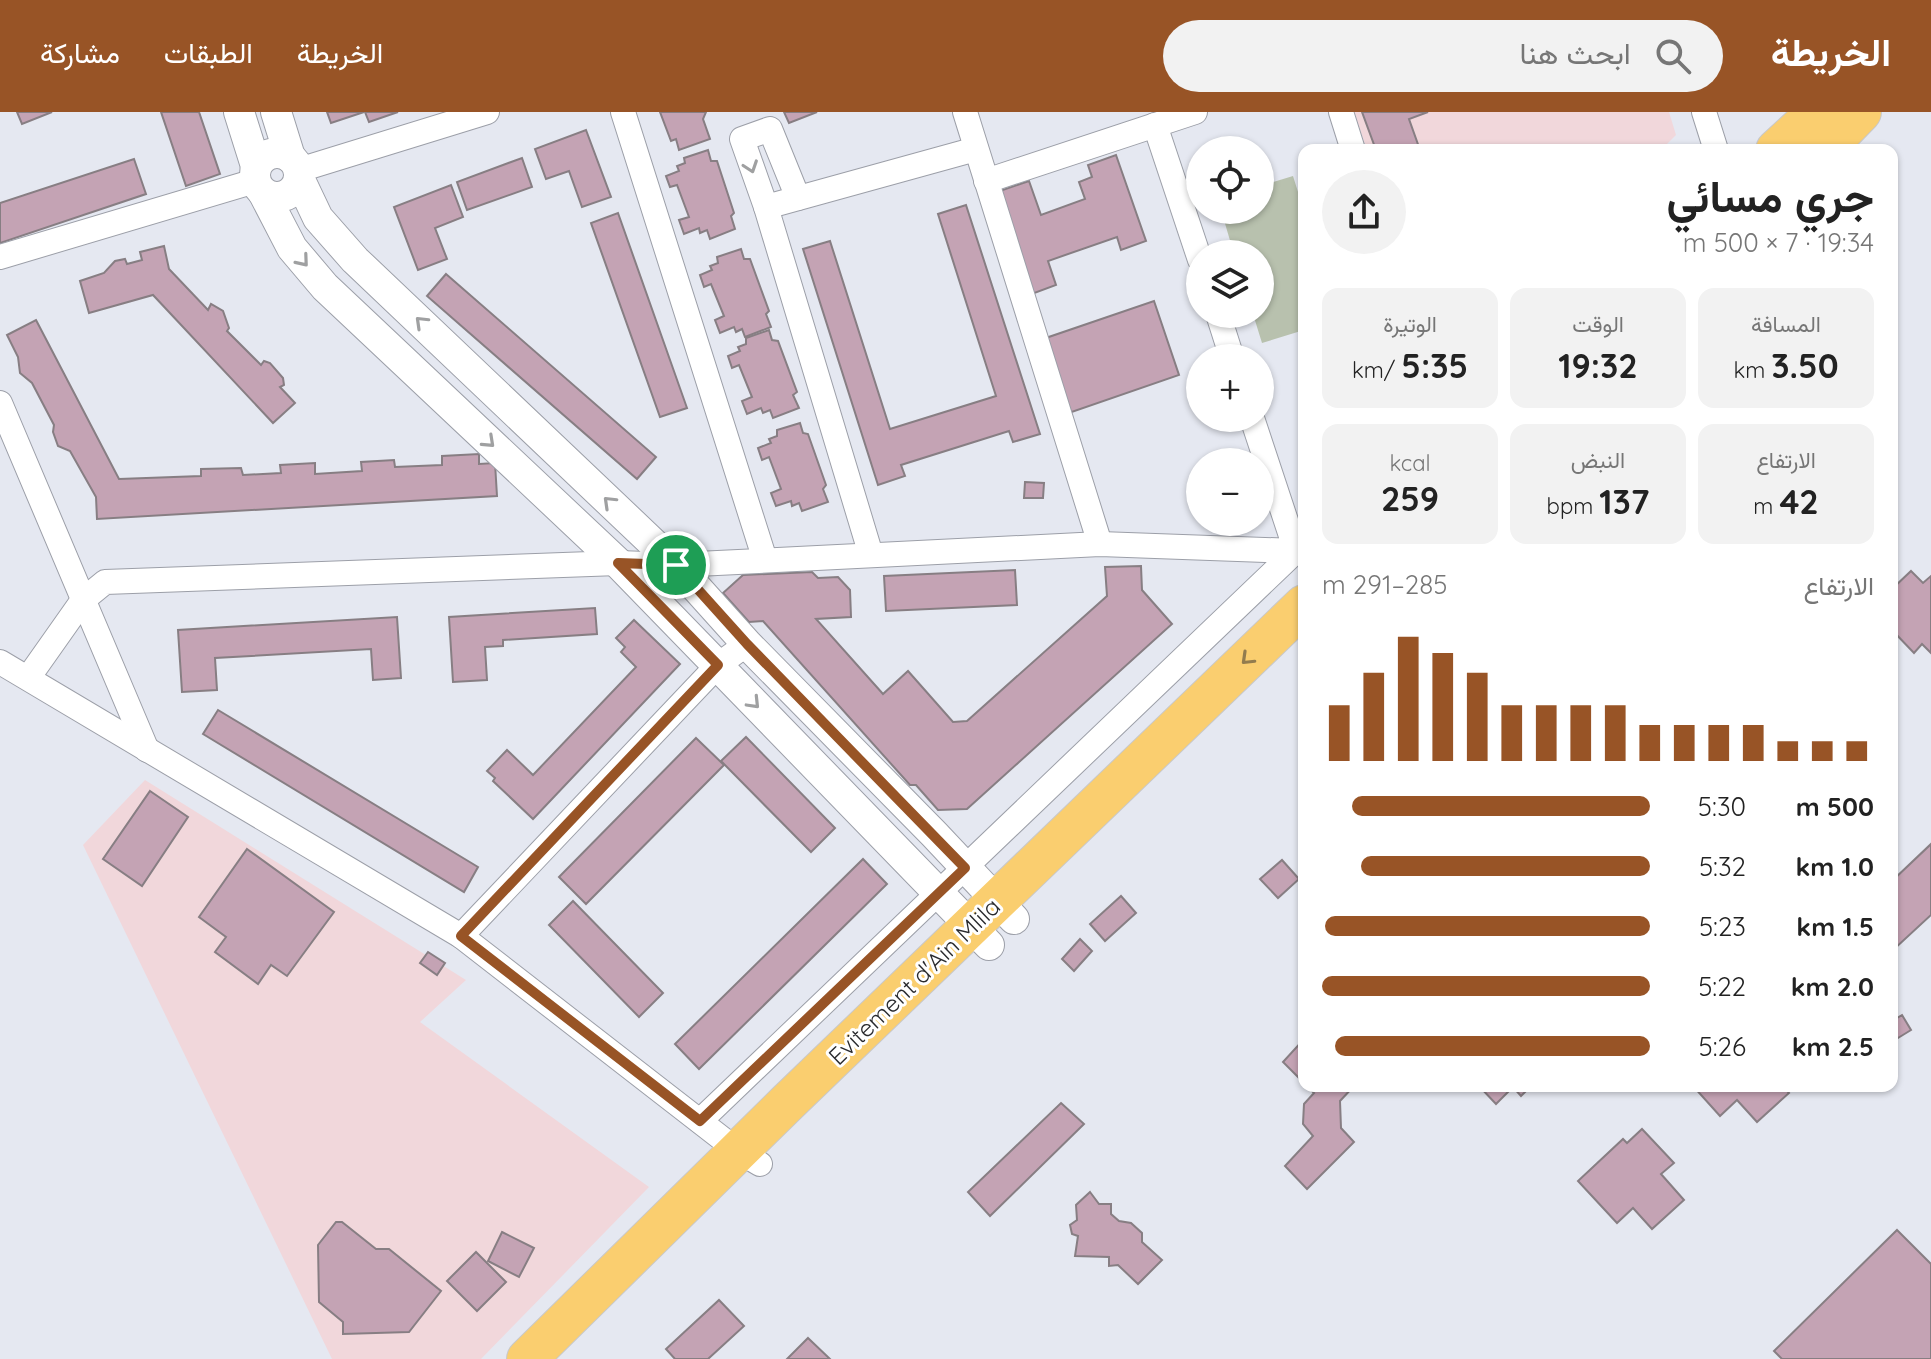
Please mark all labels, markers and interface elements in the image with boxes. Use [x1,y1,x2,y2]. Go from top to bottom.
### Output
search box [1163,20,1723,92]
text: الخريطة [1771,28,1891,76]
text: ابحث هنا [1520,34,1631,72]
icon: search [1651,34,1695,78]
text: مشاركة [40,35,120,70]
text: الطبقات [164,35,253,70]
text: الخريطة [297,35,383,70]
map controls [1186,136,1274,536]
button: locate [1186,136,1274,224]
one-way arrow [742,159,758,173]
text: جري مسائي [1667,168,1874,223]
button: share [1322,170,1406,254]
text: 19:34 · 7 × 500 m [1683,226,1874,259]
button: layers [1186,240,1274,328]
one-way arrow [293,252,308,266]
text: الوتيرة [1383,310,1437,338]
text: الوقت [1572,310,1624,338]
text: المسافة [1751,310,1821,338]
one-way arrow [416,317,430,332]
button: + [1186,344,1274,432]
text: 5:35 [1401,344,1468,387]
text: 19:32 [1558,344,1638,387]
text: 3.50 [1771,344,1839,387]
text: /km [1352,356,1401,384]
text: km [1733,356,1771,384]
one-way arrow [480,433,495,447]
text: النبض [1571,446,1625,474]
text: الارتفاع [1756,446,1816,474]
button: − [1186,448,1274,536]
text: kcal [1389,449,1431,477]
text: 259 [1381,477,1439,520]
text: 137 [1599,480,1649,523]
text: 42 [1779,480,1819,523]
text: bpm [1547,492,1599,520]
text: m [1753,492,1779,520]
one-way arrow [604,497,619,511]
pin [642,531,710,599]
icon: arrive [654,543,698,587]
text: 285–291 m [1322,568,1447,601]
text: الارتفاع [1803,569,1874,602]
one-way arrow [1242,650,1256,664]
one-way arrow [745,694,760,708]
text: 5:30 [1698,790,1746,823]
text: 500 m [1796,790,1874,823]
text: 5:32 [1699,850,1746,883]
text: 1.0 km [1795,850,1874,883]
street label: Evitement d'Ain Mlila [822,891,1006,1071]
text: 5:23 [1699,910,1746,943]
text: 1.5 km [1796,910,1874,943]
text: 5:22 [1698,970,1746,1003]
text: 2.0 km [1791,970,1874,1003]
text: 5:26 [1699,1030,1746,1063]
text: 2.5 km [1792,1030,1874,1063]

